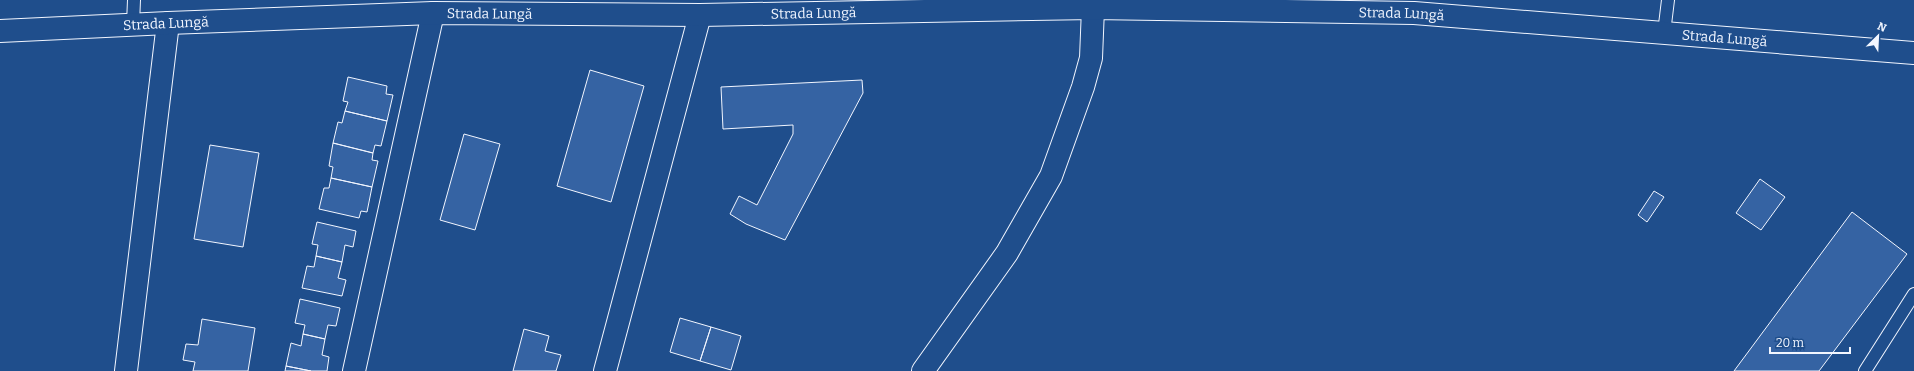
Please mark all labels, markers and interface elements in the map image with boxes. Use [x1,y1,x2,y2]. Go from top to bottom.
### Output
street label: Strada Lungă [771,4,857,23]
street label: Strada Lungă [1359,4,1445,24]
street label: Strada Lungă [447,5,533,23]
street label: Strada Lungă [123,13,209,34]
north arrow [1858,16,1898,56]
text: N [1875,20,1889,35]
street label: Strada Lungă [1681,26,1768,50]
scale bar [1770,329,1850,355]
text: 20 m [1776,336,1805,350]

